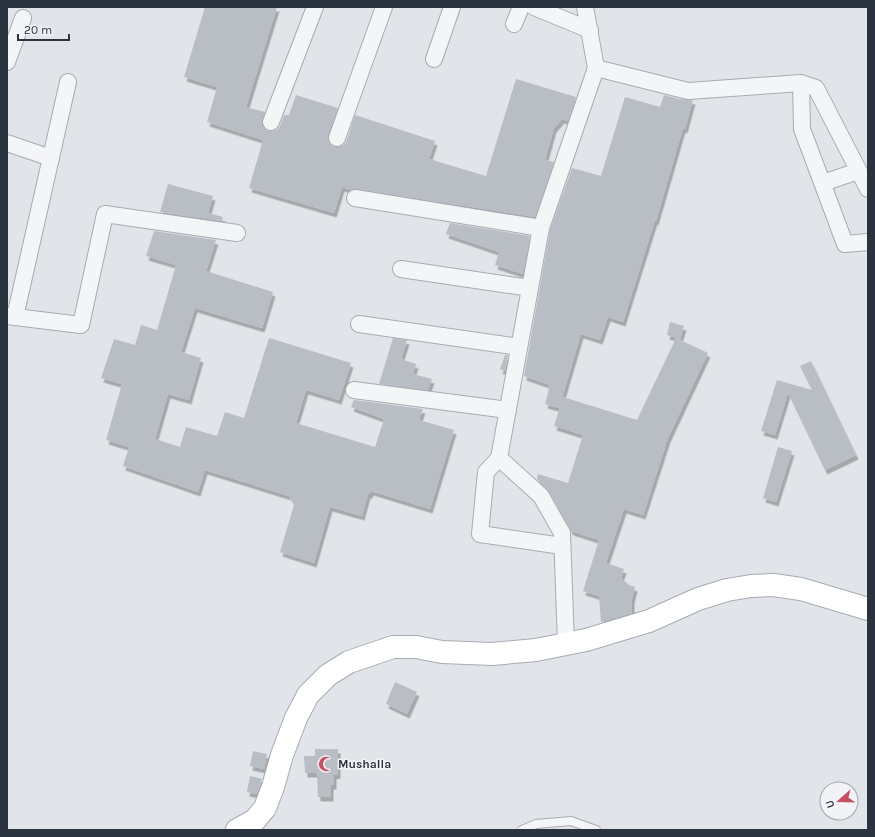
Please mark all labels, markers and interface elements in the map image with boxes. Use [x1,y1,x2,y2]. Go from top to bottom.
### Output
scale bar [18,16,69,42]
text: 20 m [24,23,52,37]
mosque icon: Mushalla [317,755,335,773]
place label: Mushalla [338,757,391,771]
north arrow [819,781,859,821]
text: U [823,798,837,810]

